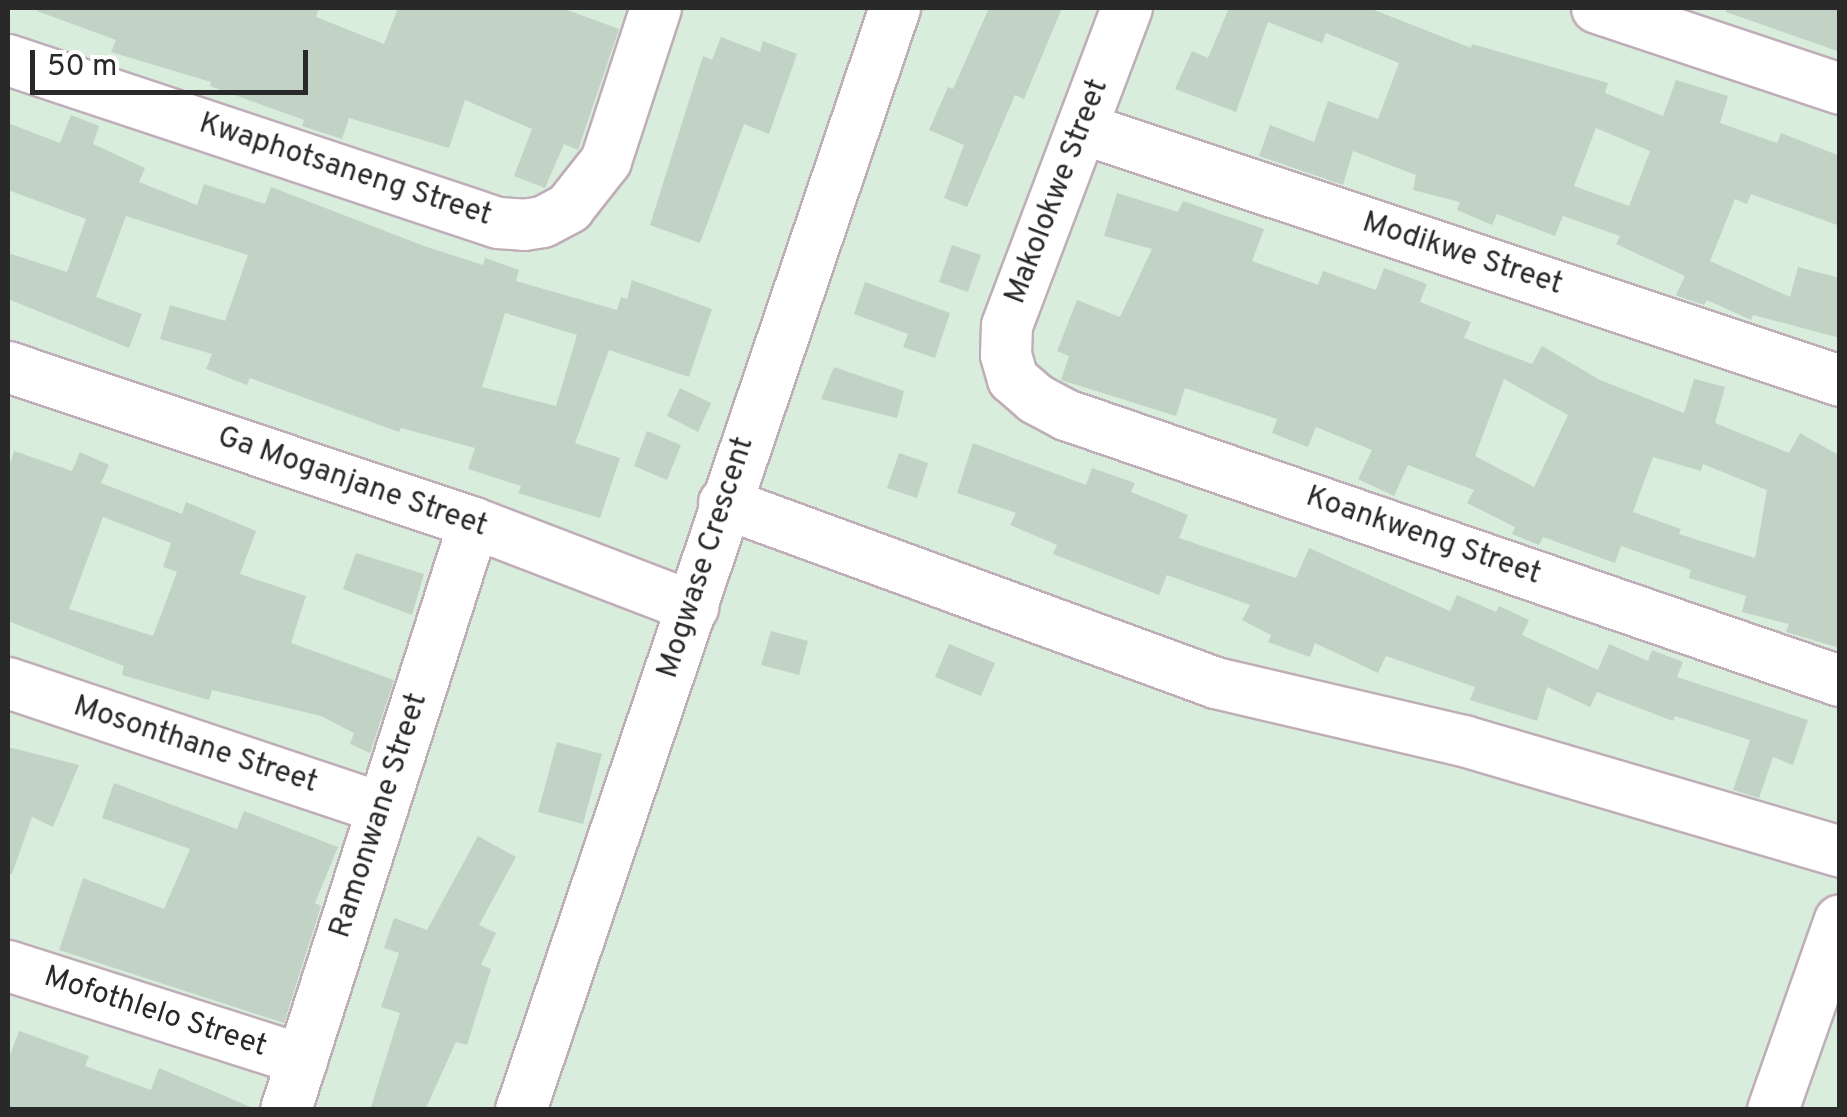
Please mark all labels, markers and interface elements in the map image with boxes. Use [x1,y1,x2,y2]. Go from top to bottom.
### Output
scale bar [35,30,312,92]
text: 50 m [47,49,117,86]
street label: Makolokwe Street [999,75,1117,309]
street label: Kwaphotsaneng Street [194,107,496,235]
street label: Modikwe Street [1357,206,1567,304]
street label: Ga Moganjane Street [212,420,492,546]
street label: Mogwase Crescent [651,433,763,683]
street label: Koankweng Street [1301,480,1545,594]
street label: Ramonwane Street [323,689,437,943]
street label: Mosonthane Street [68,690,322,802]
street label: Mofothlelo Street [39,960,271,1066]

